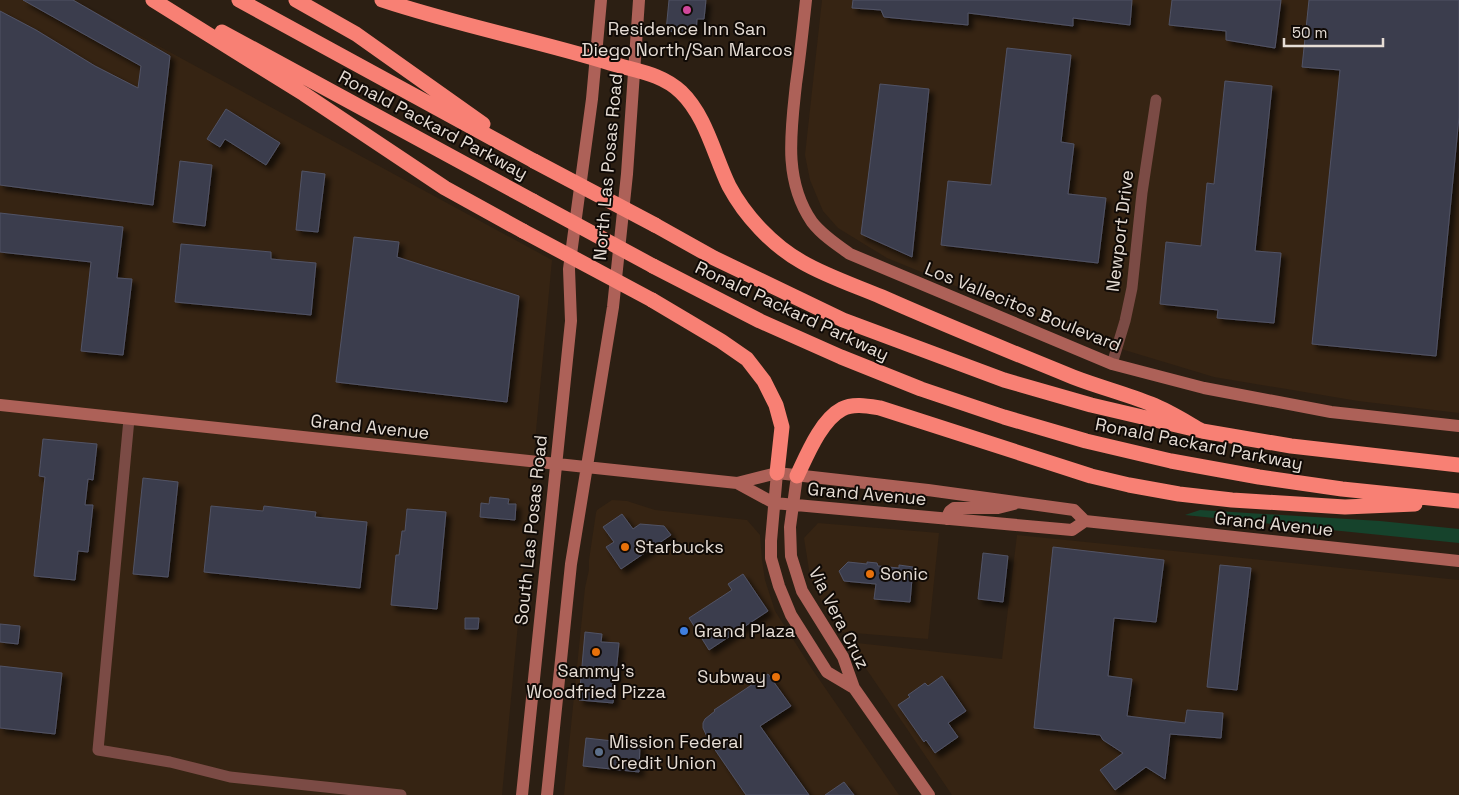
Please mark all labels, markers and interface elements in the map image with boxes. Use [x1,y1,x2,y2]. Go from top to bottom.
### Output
marker: Residence Inn San Diego North/San Marcos [681,4,693,16]
scale bar [1284,15,1383,47]
place label: Residence Inn San Diego North/San Marcos [582,17,792,61]
text: 50 m [1292,23,1327,42]
street label: Ronald Packard Parkway [335,65,532,184]
street label: North Las Posas Road [588,72,627,261]
street label: Newport Drive [1101,169,1138,293]
street label: Ronald Packard Parkway [692,255,893,366]
street label: Los Vallecitos Boulevard [922,257,1125,357]
street label: Grand Avenue [310,409,431,444]
street label: Ronald Packard Parkway [1093,412,1305,475]
street label: South Las Posas Road [509,434,552,626]
street label: Grand Avenue [807,477,927,510]
street label: Grand Avenue [1214,506,1335,541]
place label: Starbucks [635,535,724,558]
marker: Starbucks [619,541,631,553]
place label: Sonic [880,562,928,585]
street label: Via Vera Cruz [804,563,875,673]
marker: Sonic [864,568,876,580]
place label: Grand Plaza [694,619,795,642]
marker: Grand Plaza [678,625,690,637]
marker: Sammy's Woodfried Pizza [590,646,602,658]
place label: Sammy's Woodfried Pizza [526,659,666,703]
place label: Subway [697,665,766,688]
marker: Subway [770,671,782,683]
place label: Mission Federal Credit Union [609,730,743,774]
marker: Mission Federal Credit Union [593,746,605,758]

